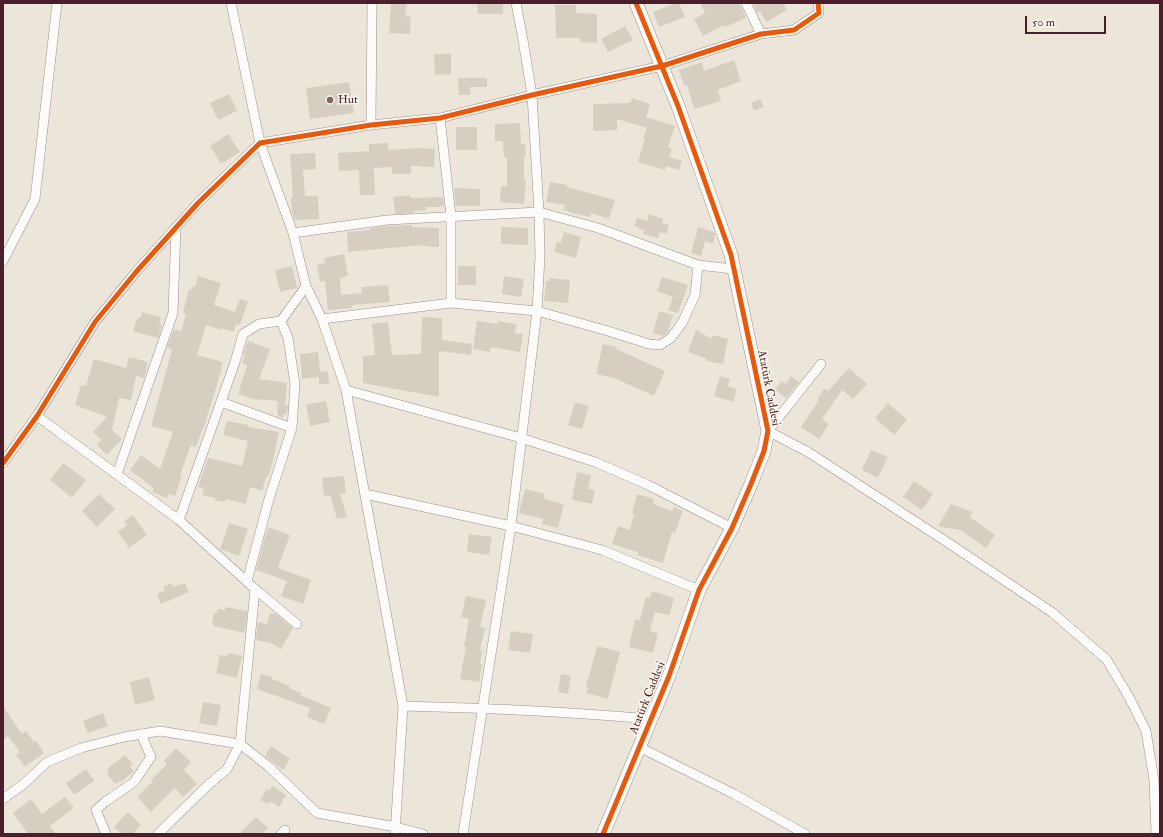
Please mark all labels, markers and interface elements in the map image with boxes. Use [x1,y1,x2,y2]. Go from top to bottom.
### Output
scale bar [1027,8,1108,34]
text: 50 m [1032,15,1055,30]
place label: Hut [338,93,358,107]
marker: Hut [325,95,335,105]
street label: Atatürk Caddesi [754,349,782,427]
street label: Atatürk Caddesi [627,660,669,736]

